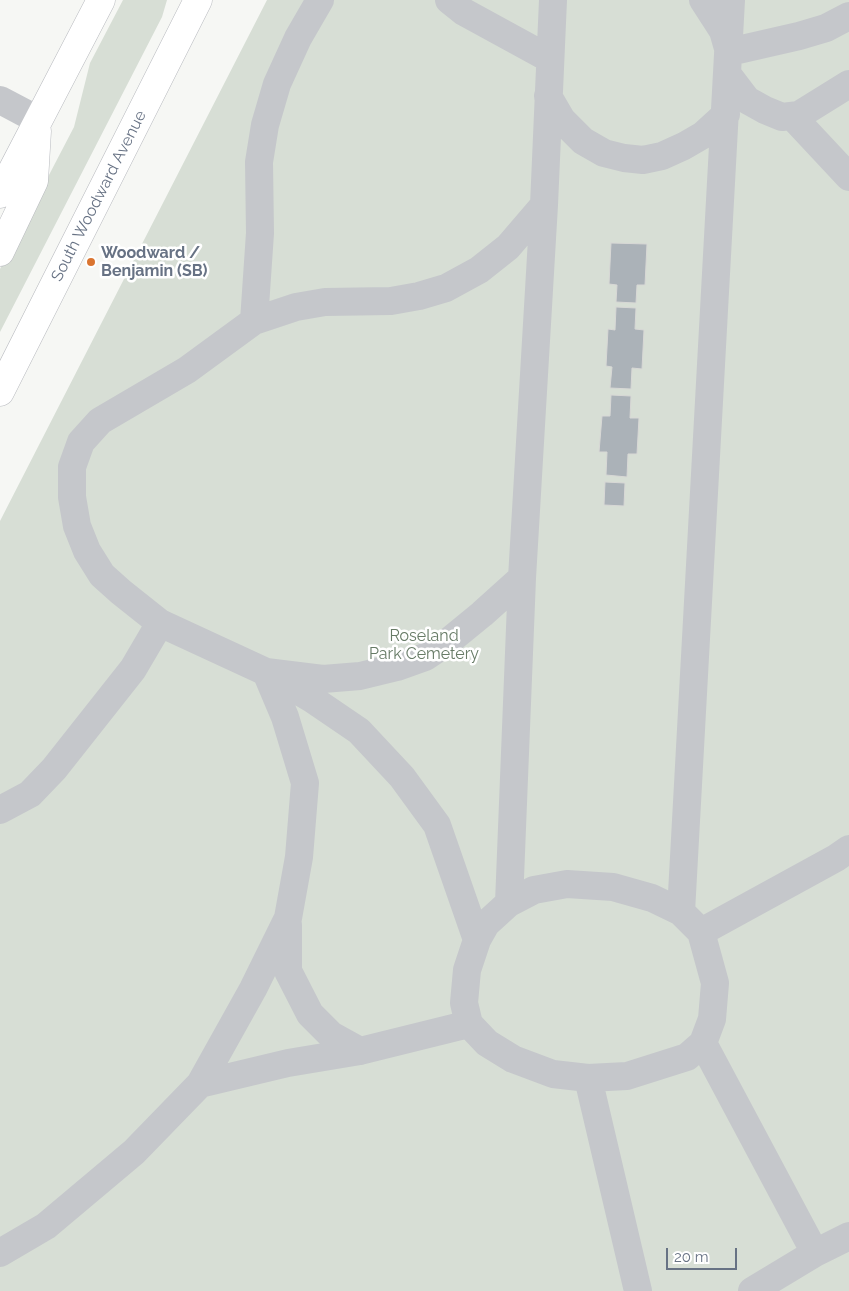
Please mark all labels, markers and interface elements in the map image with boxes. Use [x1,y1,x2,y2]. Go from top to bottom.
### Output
street label: South Woodward Avenue [47,107,151,285]
place label: Woodward / Benjamin (SB) [101,243,208,281]
marker: Woodward / Benjamin (SB) [85,256,97,268]
park label: Roseland Park Cemetery [369,626,479,664]
scale bar [669,1238,740,1270]
text: 20 m [674,1248,709,1266]

